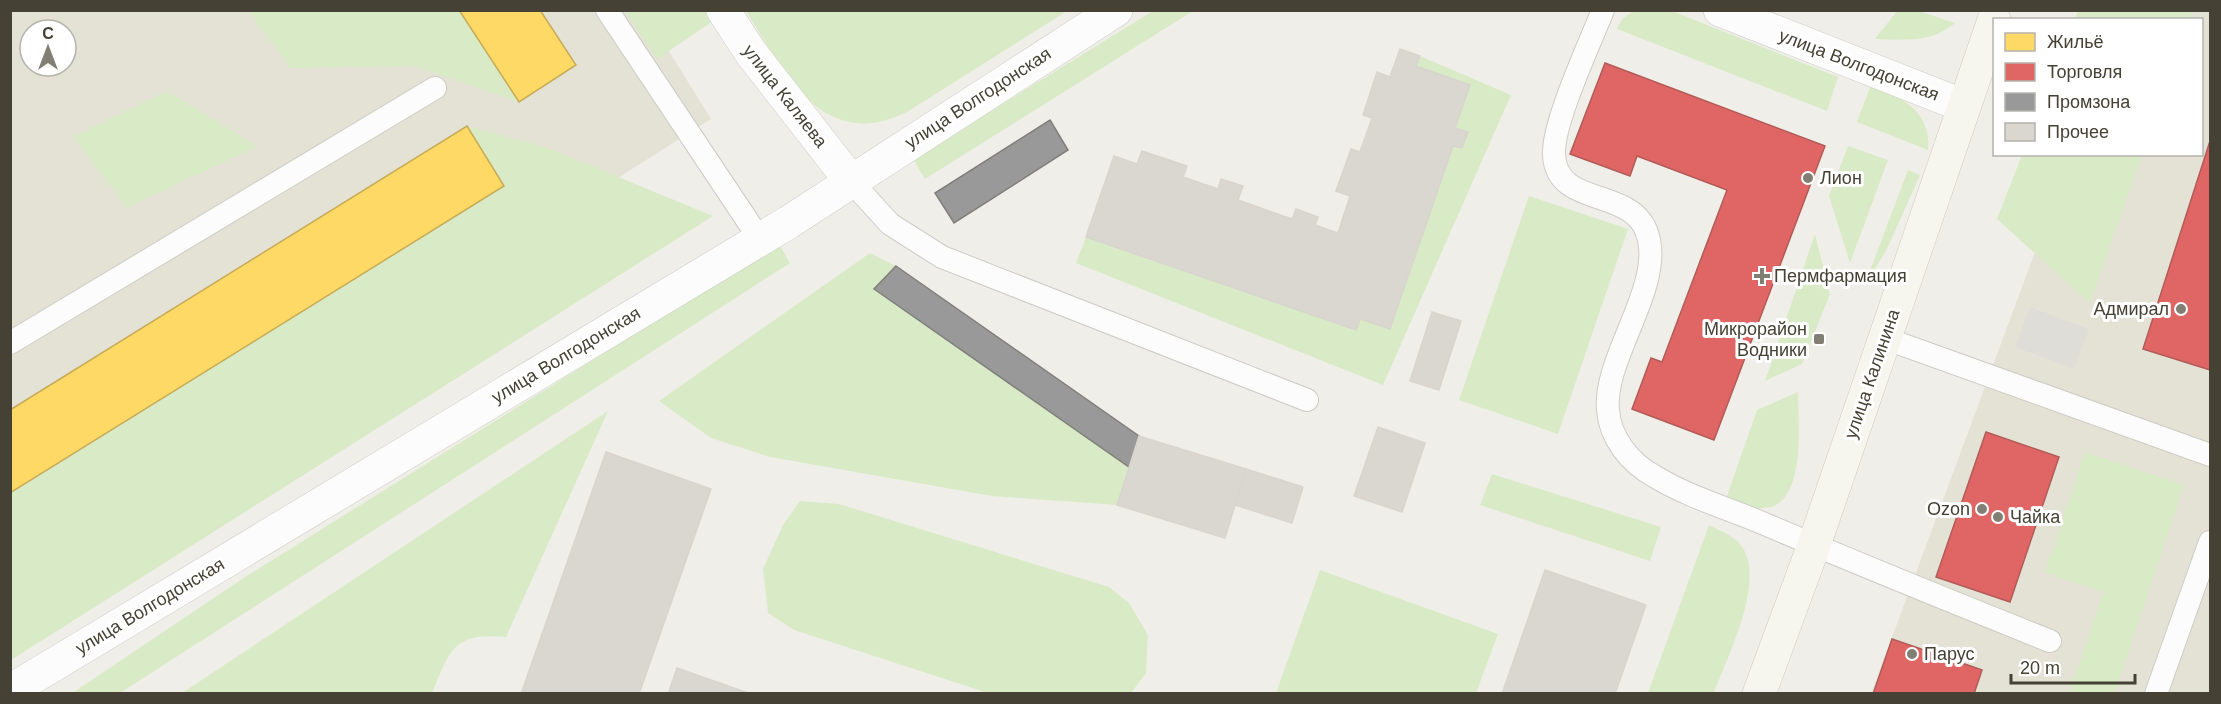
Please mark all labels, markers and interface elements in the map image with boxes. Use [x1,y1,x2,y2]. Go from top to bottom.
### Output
north arrow [18,18,78,78]
legend [1993,18,2203,156]
text: С [42,25,54,42]
street label: улица Волгодонская [1776,25,1942,105]
text: Жильё [2047,32,2104,52]
street label: улица Каляева [739,41,832,152]
street label: улица Волгодонская [901,43,1055,153]
text: Торговля [2047,62,2122,82]
text: Промзона [2047,92,2131,112]
text: Прочее [2047,122,2109,142]
place label: Лион [1820,168,1862,188]
marker: Лион [1801,171,1815,185]
place label: Пермфармация [1774,266,1907,286]
marker: Пермфармация [1755,269,1769,283]
place label: Адмирал [2094,299,2169,319]
marker: Адмирал [2174,302,2188,316]
street label: улица Волгодонская [488,303,644,407]
street label: улица Калинина [1840,306,1904,441]
place label: Микрорайон Водники [1704,319,1807,360]
marker: Микрорайон Водники [1812,332,1826,346]
place label: Ozon [1927,499,1970,519]
marker: Ozon [1975,502,1989,516]
place label: Чайка [2010,507,2061,527]
marker: Чайка [1991,510,2005,524]
street label: улица Волгодонская [72,554,228,658]
place label: Парус [1924,644,1975,664]
marker: Парус [1905,647,1919,661]
scale bar [2011,647,2136,685]
text: 20 m [2020,658,2060,678]

